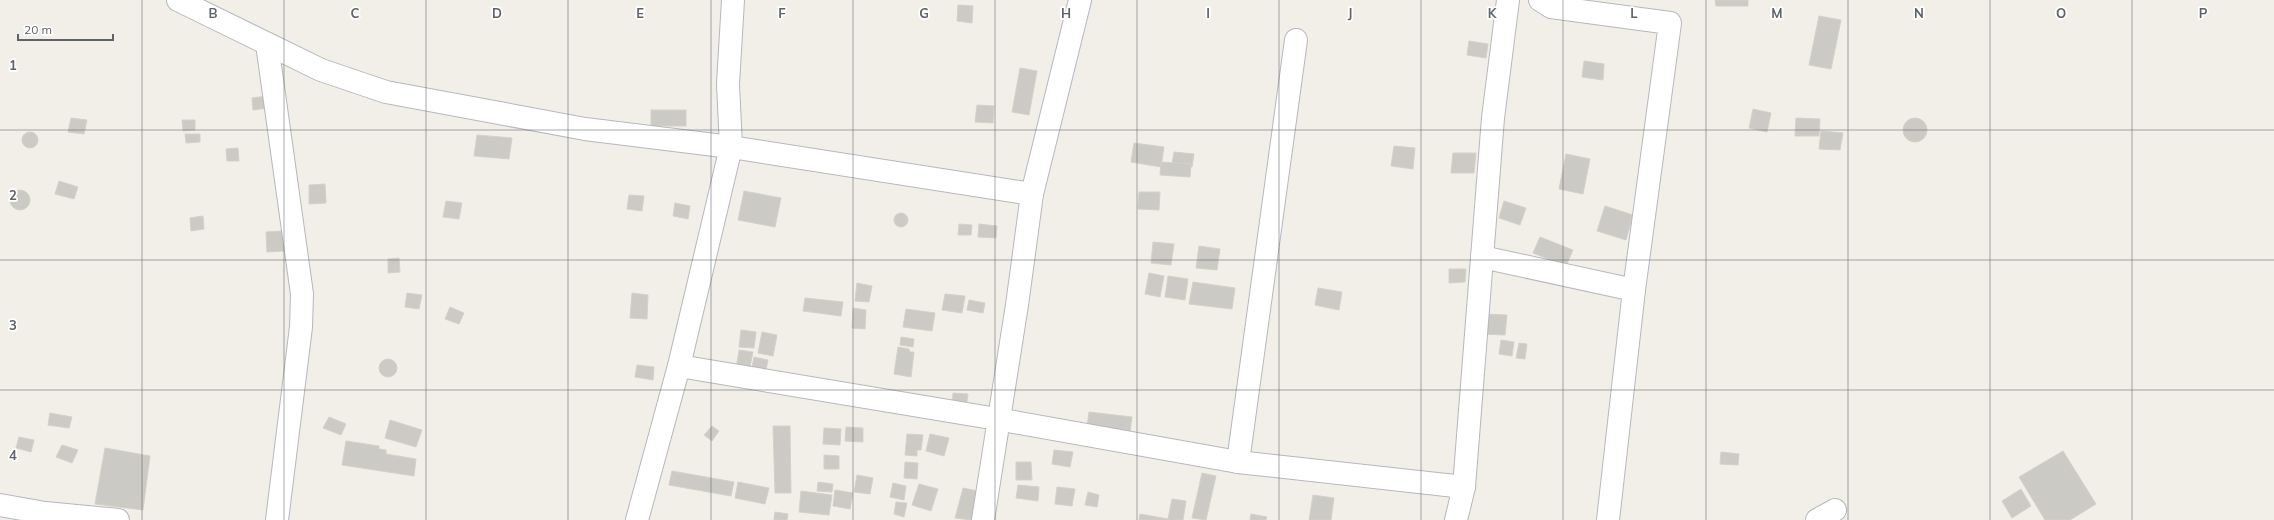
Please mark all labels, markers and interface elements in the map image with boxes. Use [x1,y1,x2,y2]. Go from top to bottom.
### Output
text: B [209,5,218,21]
text: C [351,5,360,21]
text: D [492,5,502,21]
text: E [636,5,644,21]
text: F [778,5,786,21]
text: G [919,5,929,21]
text: H [1061,5,1071,21]
text: I [1206,5,1210,21]
text: J [1348,5,1352,21]
text: K [1488,5,1498,21]
text: L [1630,5,1638,21]
text: M [1771,5,1783,21]
text: N [1914,5,1924,21]
text: O [2056,5,2066,21]
text: P [2199,5,2208,21]
scale bar [18,16,113,42]
text: 20 m [24,22,52,37]
text: 1 [9,57,17,73]
text: 2 [9,187,17,203]
text: 3 [9,317,17,333]
text: 4 [9,447,17,463]

